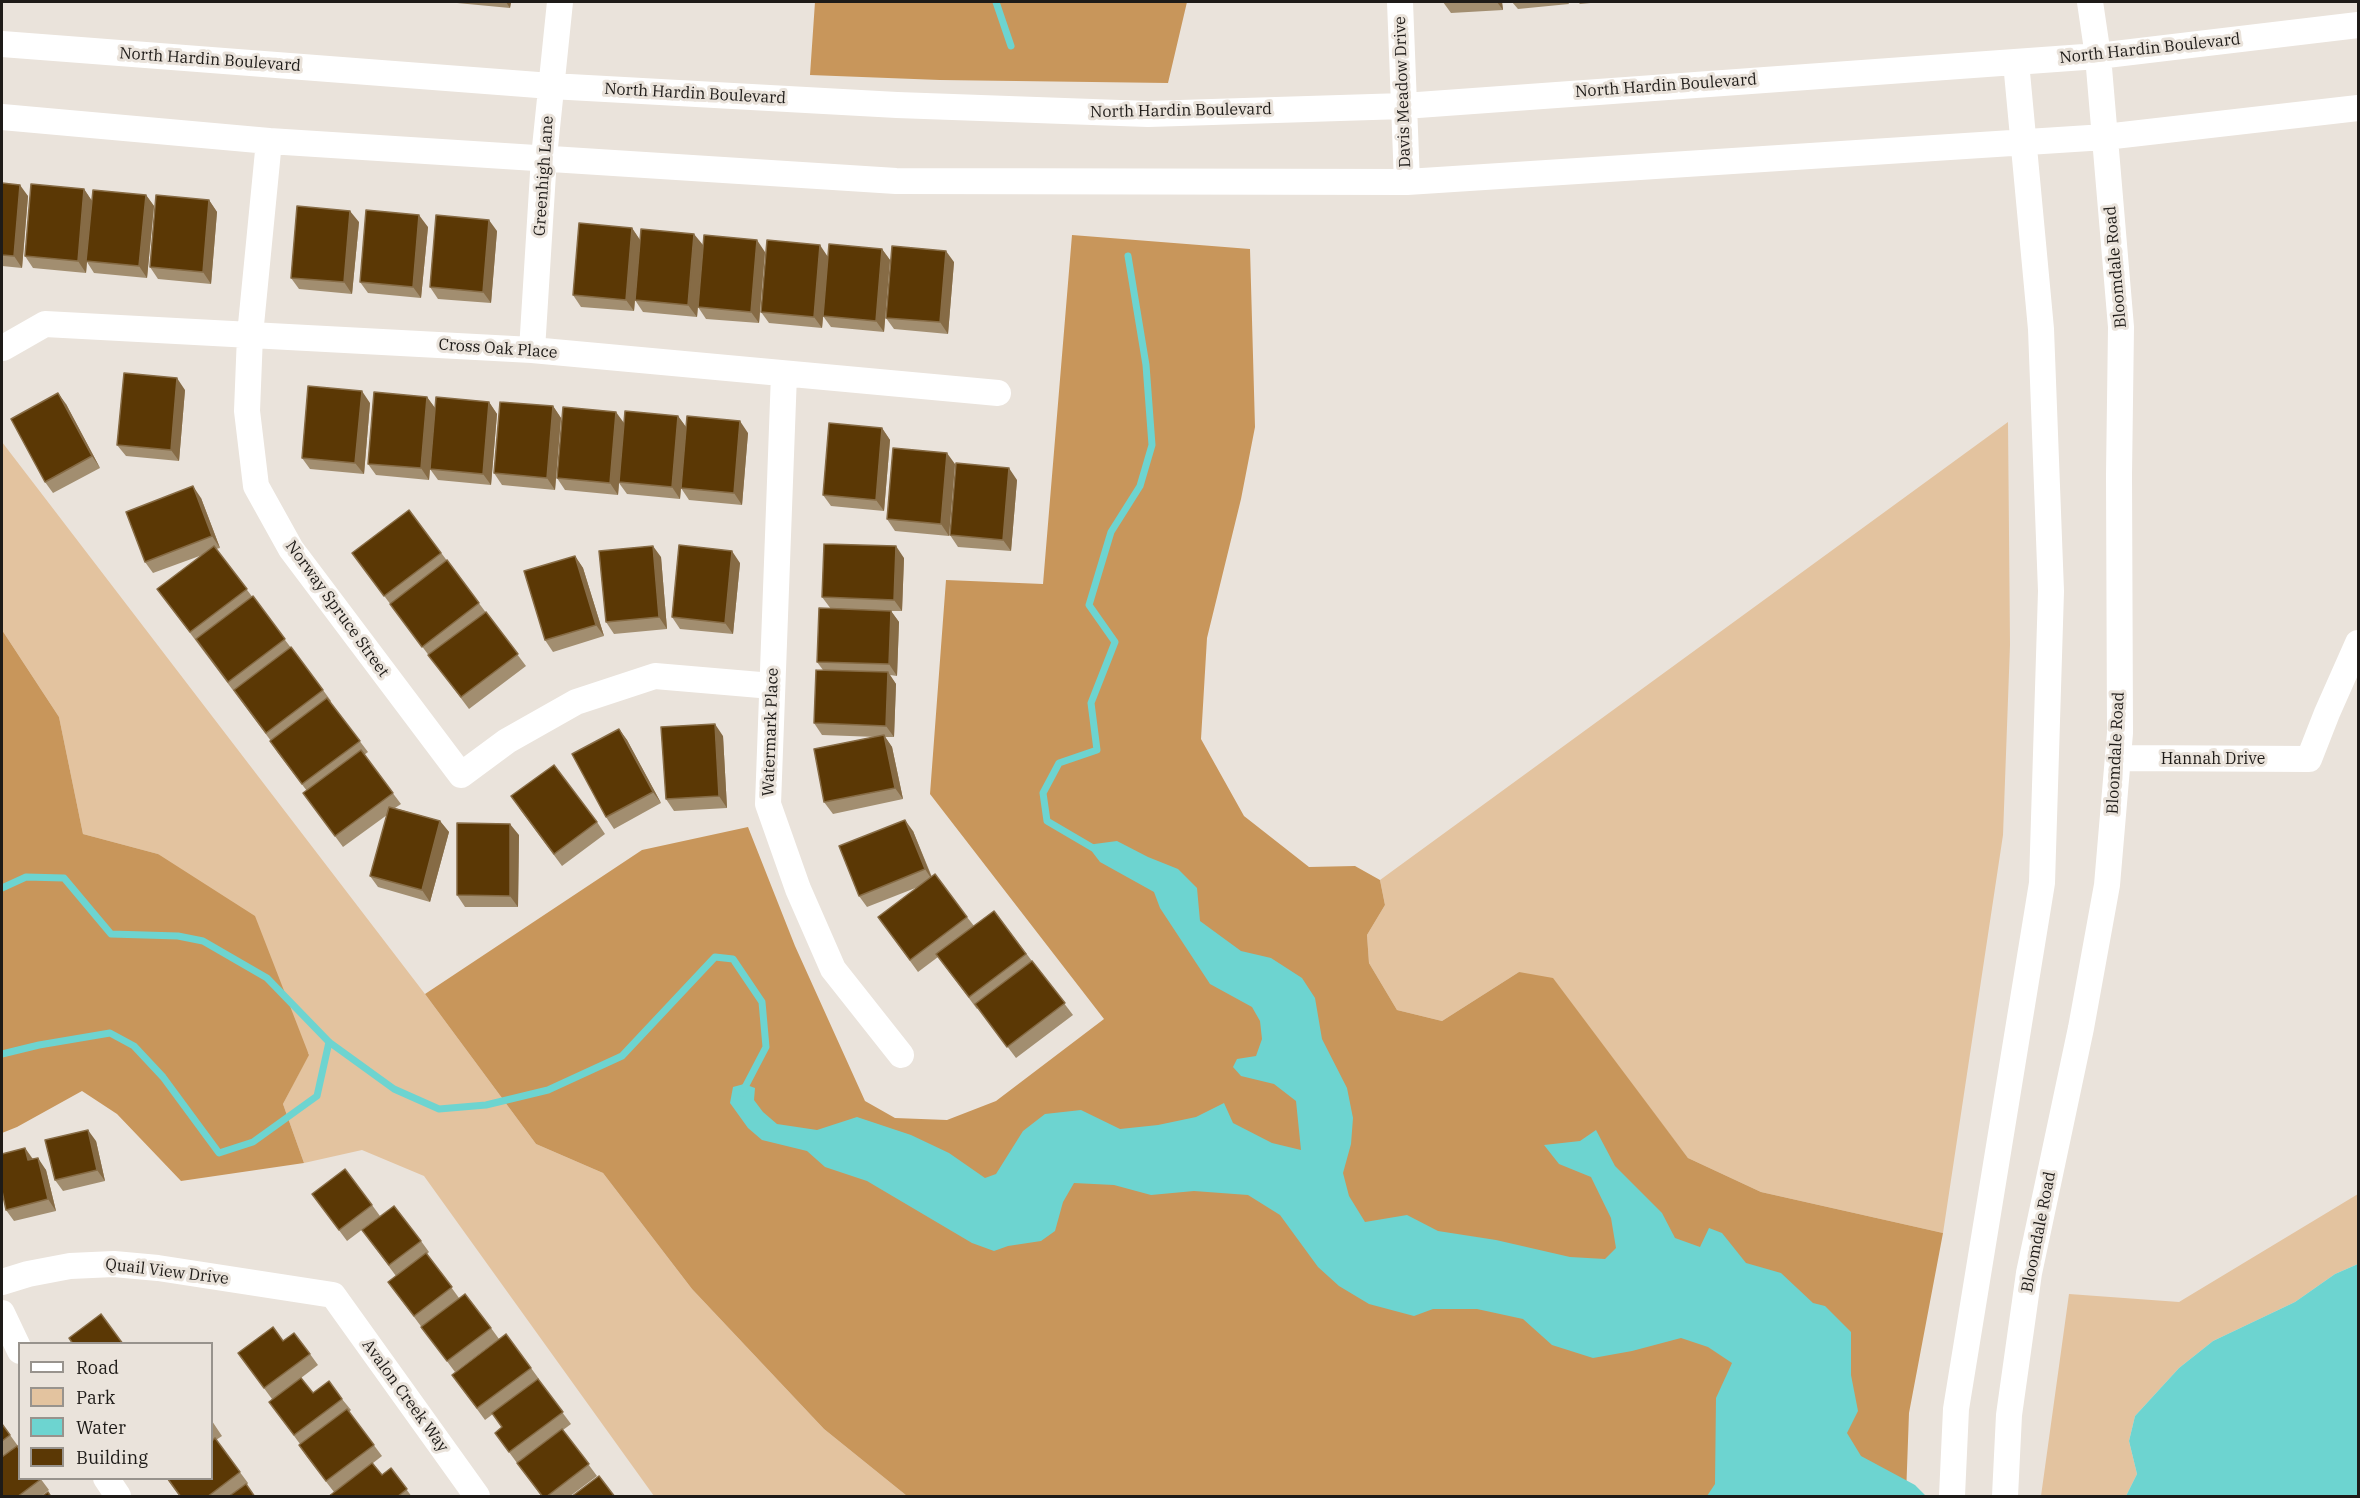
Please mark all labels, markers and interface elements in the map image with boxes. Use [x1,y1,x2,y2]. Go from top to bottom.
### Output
street label: Davis Meadow Drive [1391,16,1415,168]
street label: North Hardin Boulevard [2058,30,2242,68]
street label: North Hardin Boulevard [119,44,301,76]
street label: North Hardin Boulevard [1575,70,1757,102]
street label: North Hardin Boulevard [604,80,786,108]
street label: North Hardin Boulevard [1090,100,1272,122]
street label: Greenhigh Lane [530,115,558,237]
street label: Bloomdale Road [2101,205,2131,329]
street label: Cross Oak Place [438,335,558,363]
street label: Norway Spruce Street [281,537,393,681]
street label: Watermark Place [759,667,783,797]
street label: Bloomdale Road [2103,691,2129,815]
street label: Hannah Drive [2161,749,2265,769]
street label: Bloomdale Road [2018,1170,2060,1294]
street label: Quail View Drive [104,1255,230,1289]
street label: Avalon Creek Way [358,1336,452,1456]
legend [18,1342,213,1480]
text: Road [76,1356,119,1379]
text: Park [76,1386,115,1409]
text: Water [76,1416,126,1439]
text: Building [76,1446,148,1469]

